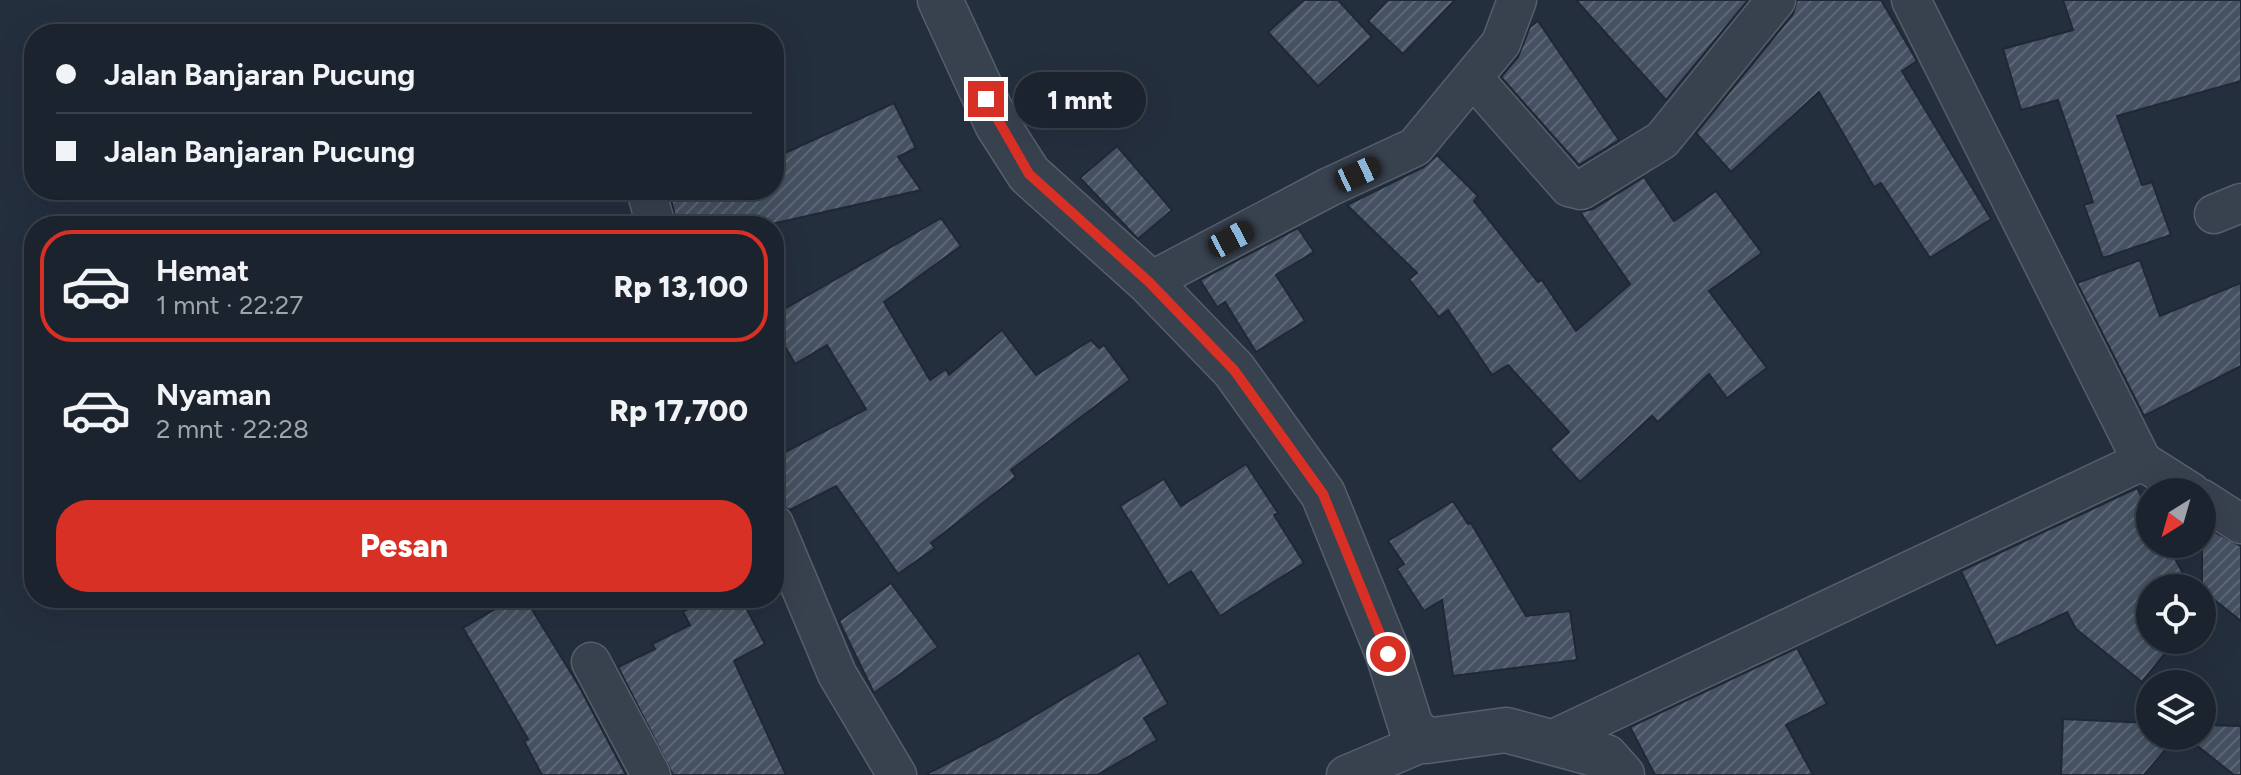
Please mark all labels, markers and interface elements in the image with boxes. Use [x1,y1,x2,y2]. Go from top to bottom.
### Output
text: Jalan Banjaran Pucung [104,56,415,93]
callout: 1 mnt [1014,71,1146,127]
route end [968,81,1004,117]
text: 1 mnt [1047,84,1113,116]
text: Jalan Banjaran Pucung [104,133,415,170]
car [1331,153,1385,195]
car [1204,217,1258,261]
icon: car [60,250,132,322]
text: Hemat [156,252,249,289]
text: Rp 13,100 [614,268,748,305]
text: 1 mnt · 22:27 [156,289,303,321]
icon: car [60,374,132,446]
text: Nyaman [156,376,271,413]
text: Rp 17,700 [609,392,748,429]
text: 2 mnt · 22:28 [156,413,309,445]
north arrow [2136,478,2216,558]
map controls [2136,478,2216,750]
button: Pesan [56,500,752,592]
button: locate [2136,574,2216,654]
route start [1370,636,1406,672]
button: layers [2136,670,2216,750]

